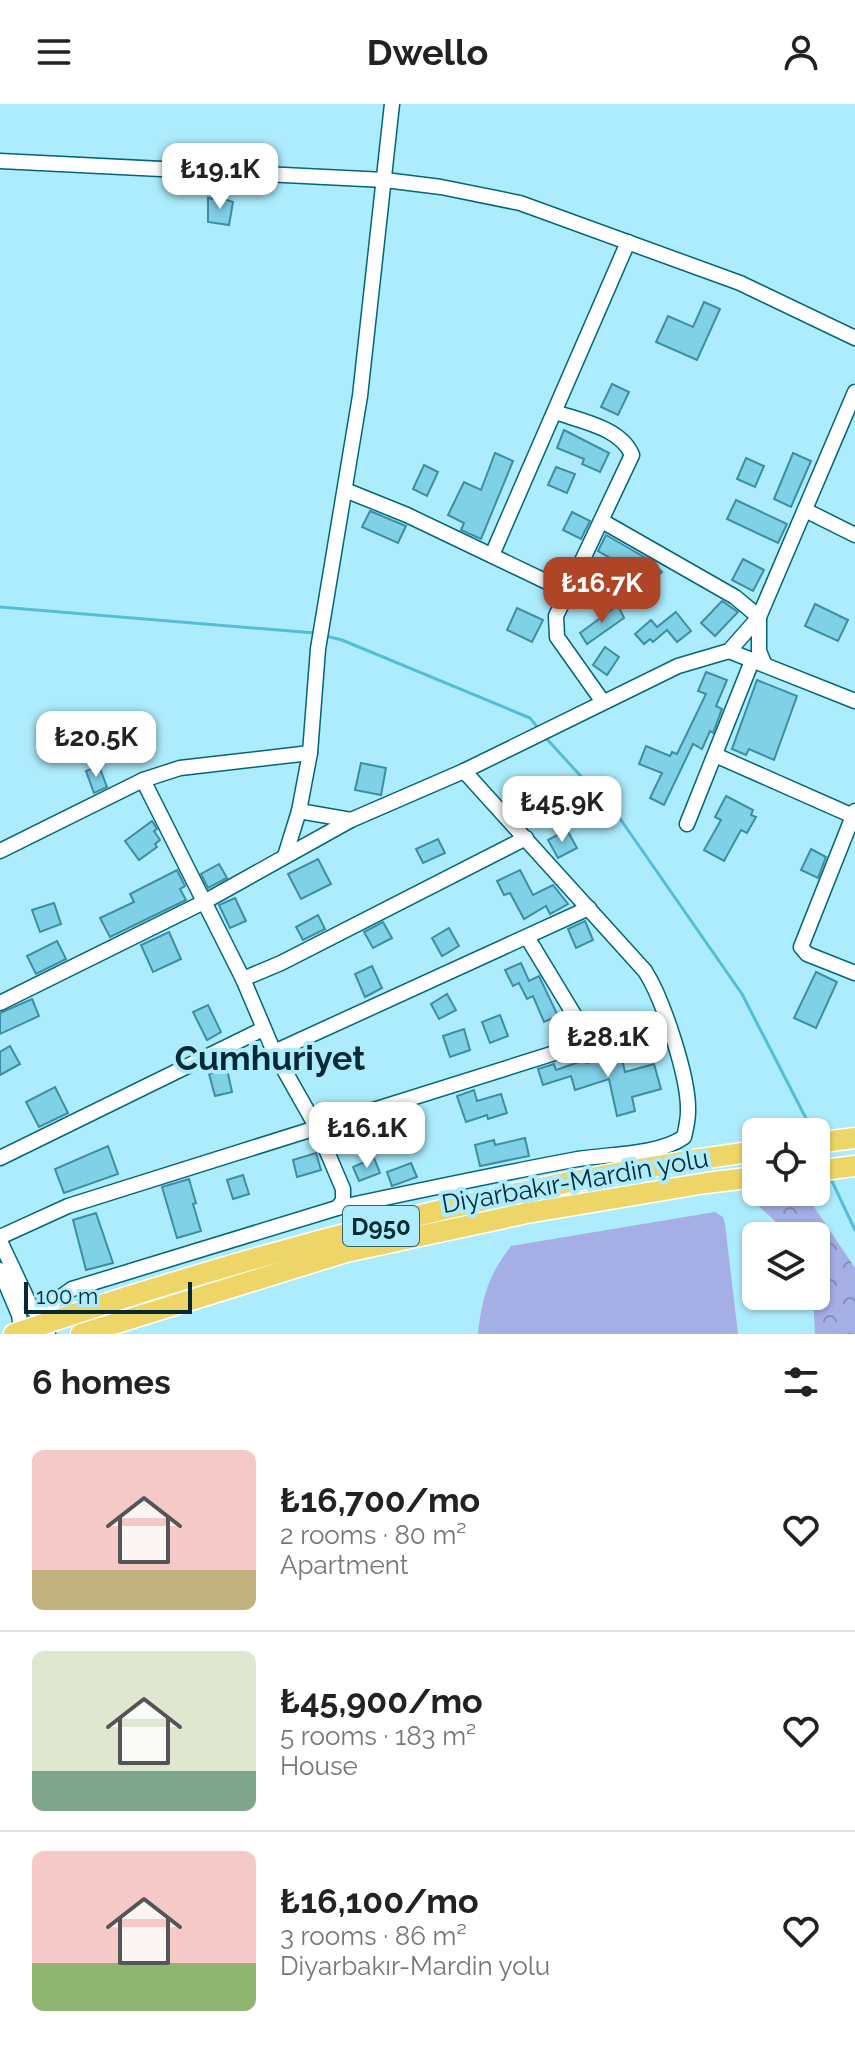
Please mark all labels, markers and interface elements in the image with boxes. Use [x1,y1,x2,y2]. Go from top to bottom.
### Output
icon: menu [32,30,76,74]
icon: person [779,30,823,74]
text: Dwello [367,31,488,73]
pin: ₺19.1K [155,143,285,211]
text: ₺19.1K [180,154,260,184]
pin: ₺16.7K [537,557,667,625]
text: ₺16.7K [561,568,643,598]
pin: ₺20.5K [31,711,161,779]
text: ₺20.5K [54,722,138,752]
pin: ₺45.9K [497,776,627,844]
text: ₺45.9K [520,787,604,817]
pin: ₺28.1K [543,1011,673,1079]
text: ₺28.1K [567,1022,649,1052]
district label: Cumhuriyet [175,1038,365,1078]
pin: ₺16.1K [302,1102,432,1170]
text: ₺16.1K [327,1113,407,1143]
map controls [742,1118,830,1310]
button: locate [742,1118,830,1206]
street label: Diyarbakır-Mardin yolu [439,1143,711,1219]
road number: D950 [343,1206,419,1246]
button: layers [742,1222,830,1310]
scale bar [24,1278,192,1314]
text: 100 m [36,1283,98,1309]
icon: filters [779,1360,823,1404]
text: 6 homes [32,1362,171,1402]
text: ₺16,700/mo [280,1480,480,1520]
icon: home [96,1482,192,1578]
icon: heart [779,1508,823,1552]
text: 2 rooms · 80 m² [280,1520,466,1550]
text: Apartment [280,1550,409,1580]
text: ₺45,900/mo [280,1681,483,1721]
icon: home [96,1683,192,1779]
icon: heart [779,1709,823,1753]
text: 5 rooms · 183 m² [280,1721,476,1751]
text: House [280,1751,358,1781]
text: ₺16,100/mo [280,1881,479,1921]
icon: home [96,1883,192,1979]
icon: heart [779,1909,823,1953]
text: 3 rooms · 86 m² [280,1921,467,1951]
text: Diyarbakır-Mardin yolu [280,1951,550,1981]

